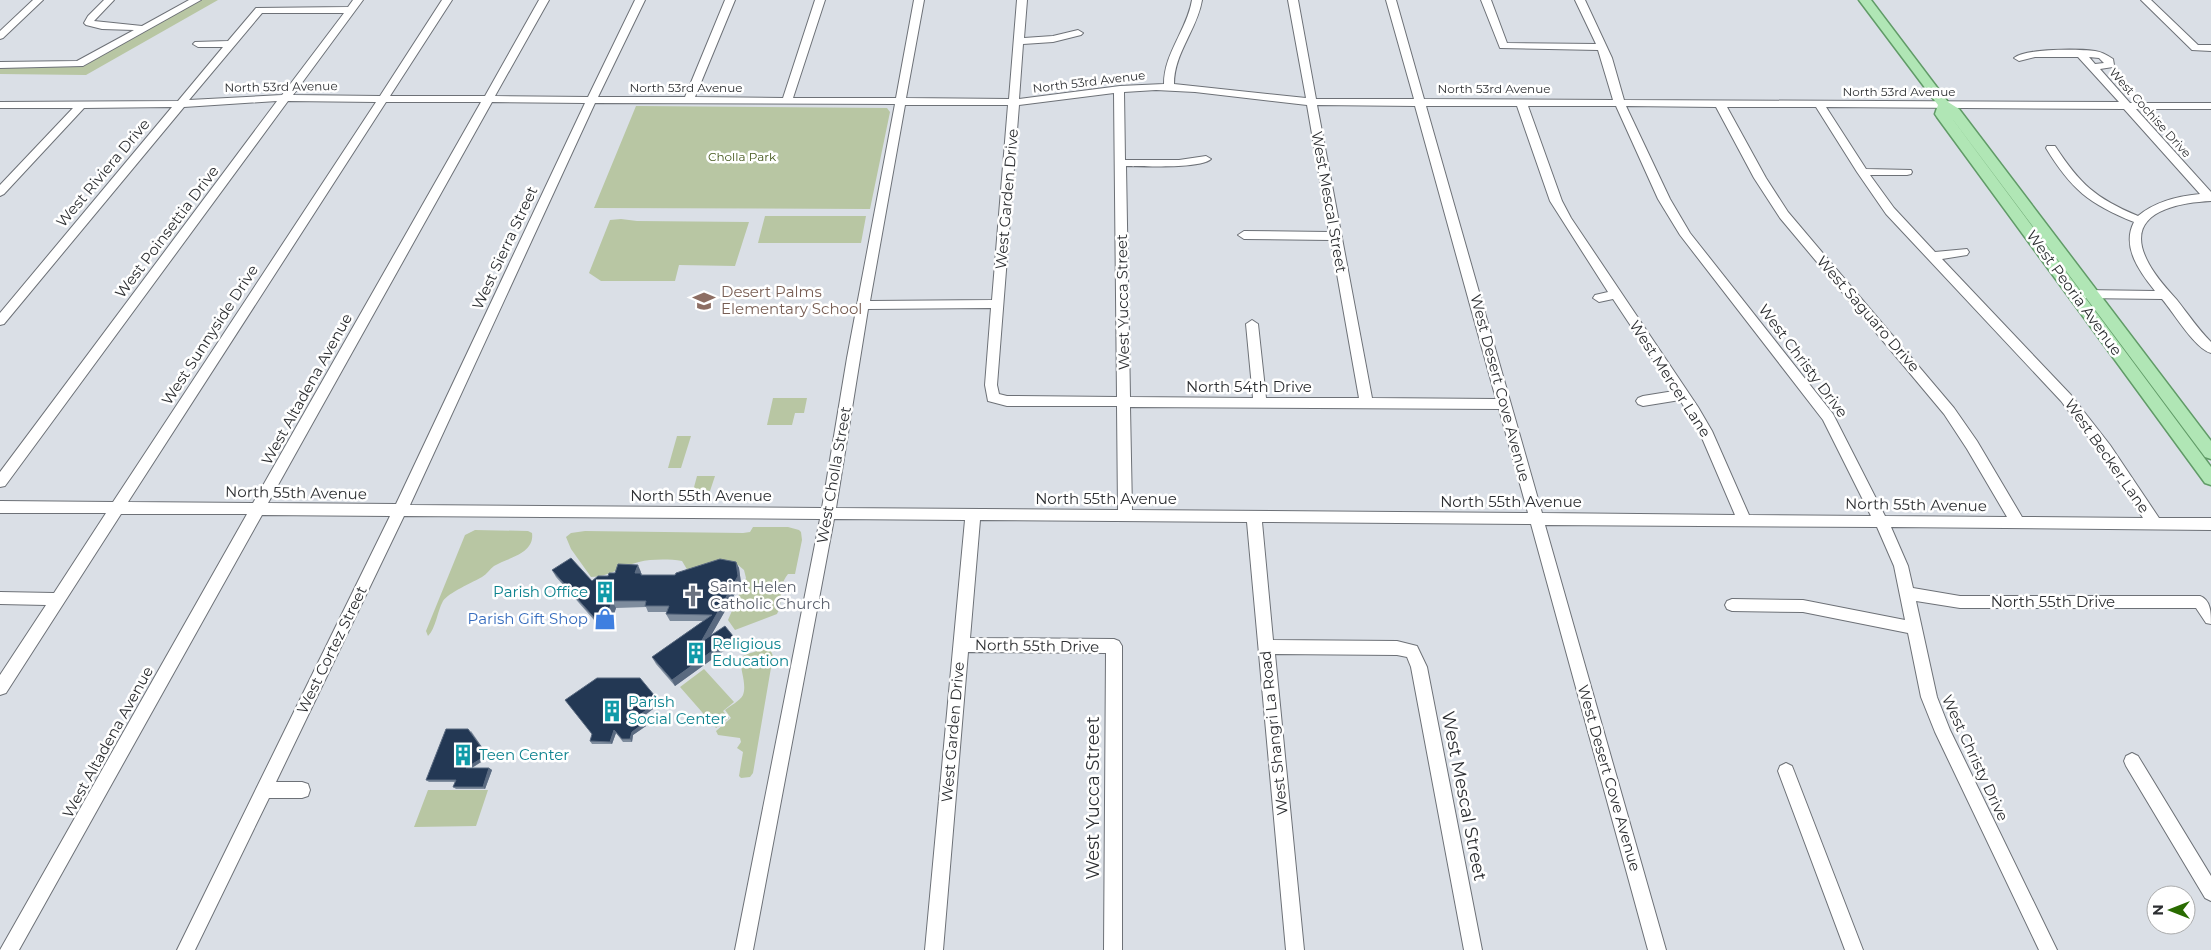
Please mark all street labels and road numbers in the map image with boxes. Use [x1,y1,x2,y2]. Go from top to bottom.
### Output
street label: West Cochise Drive [2106,65,2195,161]
street label: North 53rd Avenue [1032,67,1146,96]
street label: North 53rd Avenue [224,78,338,95]
street label: North 53rd Avenue [629,80,743,95]
street label: North 53rd Avenue [1437,81,1551,96]
street label: North 53rd Avenue [1842,84,1956,99]
street label: West Riviera Drive [52,115,154,231]
street label: West Garden Drive [991,128,1022,270]
street label: West Mescal Street [1308,130,1351,274]
street label: West Poinsettia Drive [111,162,223,302]
street label: West Sierra Street [468,183,541,313]
street label: West Peoria Avenue [2022,226,2126,359]
street label: West Yucca Street [1112,234,1133,370]
street label: West Saguaro Drive [1813,252,1924,376]
street label: West Sunnyside Drive [157,261,262,408]
street label: West Desert Cove Avenue [1466,292,1535,484]
street label: West Christy Drive [1755,300,1852,421]
street label: West Altadena Avenue [257,310,356,468]
street label: West Mercer Lane [1626,317,1715,441]
street label: North 54th Drive [1186,377,1312,396]
street label: West Becker Lane [2061,395,2154,517]
street label: West Cholla Street [812,405,855,545]
street label: North 55th Avenue [225,482,367,503]
street label: North 55th Avenue [630,486,772,505]
street label: North 55th Avenue [1035,489,1177,508]
street label: North 55th Avenue [1440,492,1582,511]
street label: North 55th Avenue [1845,494,1987,515]
street label: West Cortez Street [292,583,371,717]
street label: North 55th Drive [1991,592,2115,611]
street label: North 55th Drive [975,635,1099,656]
street label: West Shangri La Road [1255,650,1292,816]
street label: West Garden Drive [937,661,968,803]
street label: West Altadena Avenue [58,663,157,821]
street label: West Desert Cove Avenue [1574,682,1645,873]
street label: West Christy Drive [1938,692,2013,824]
street label: West Mescal Street [1437,709,1491,883]
street label: West Yucca Street [1082,716,1104,880]

